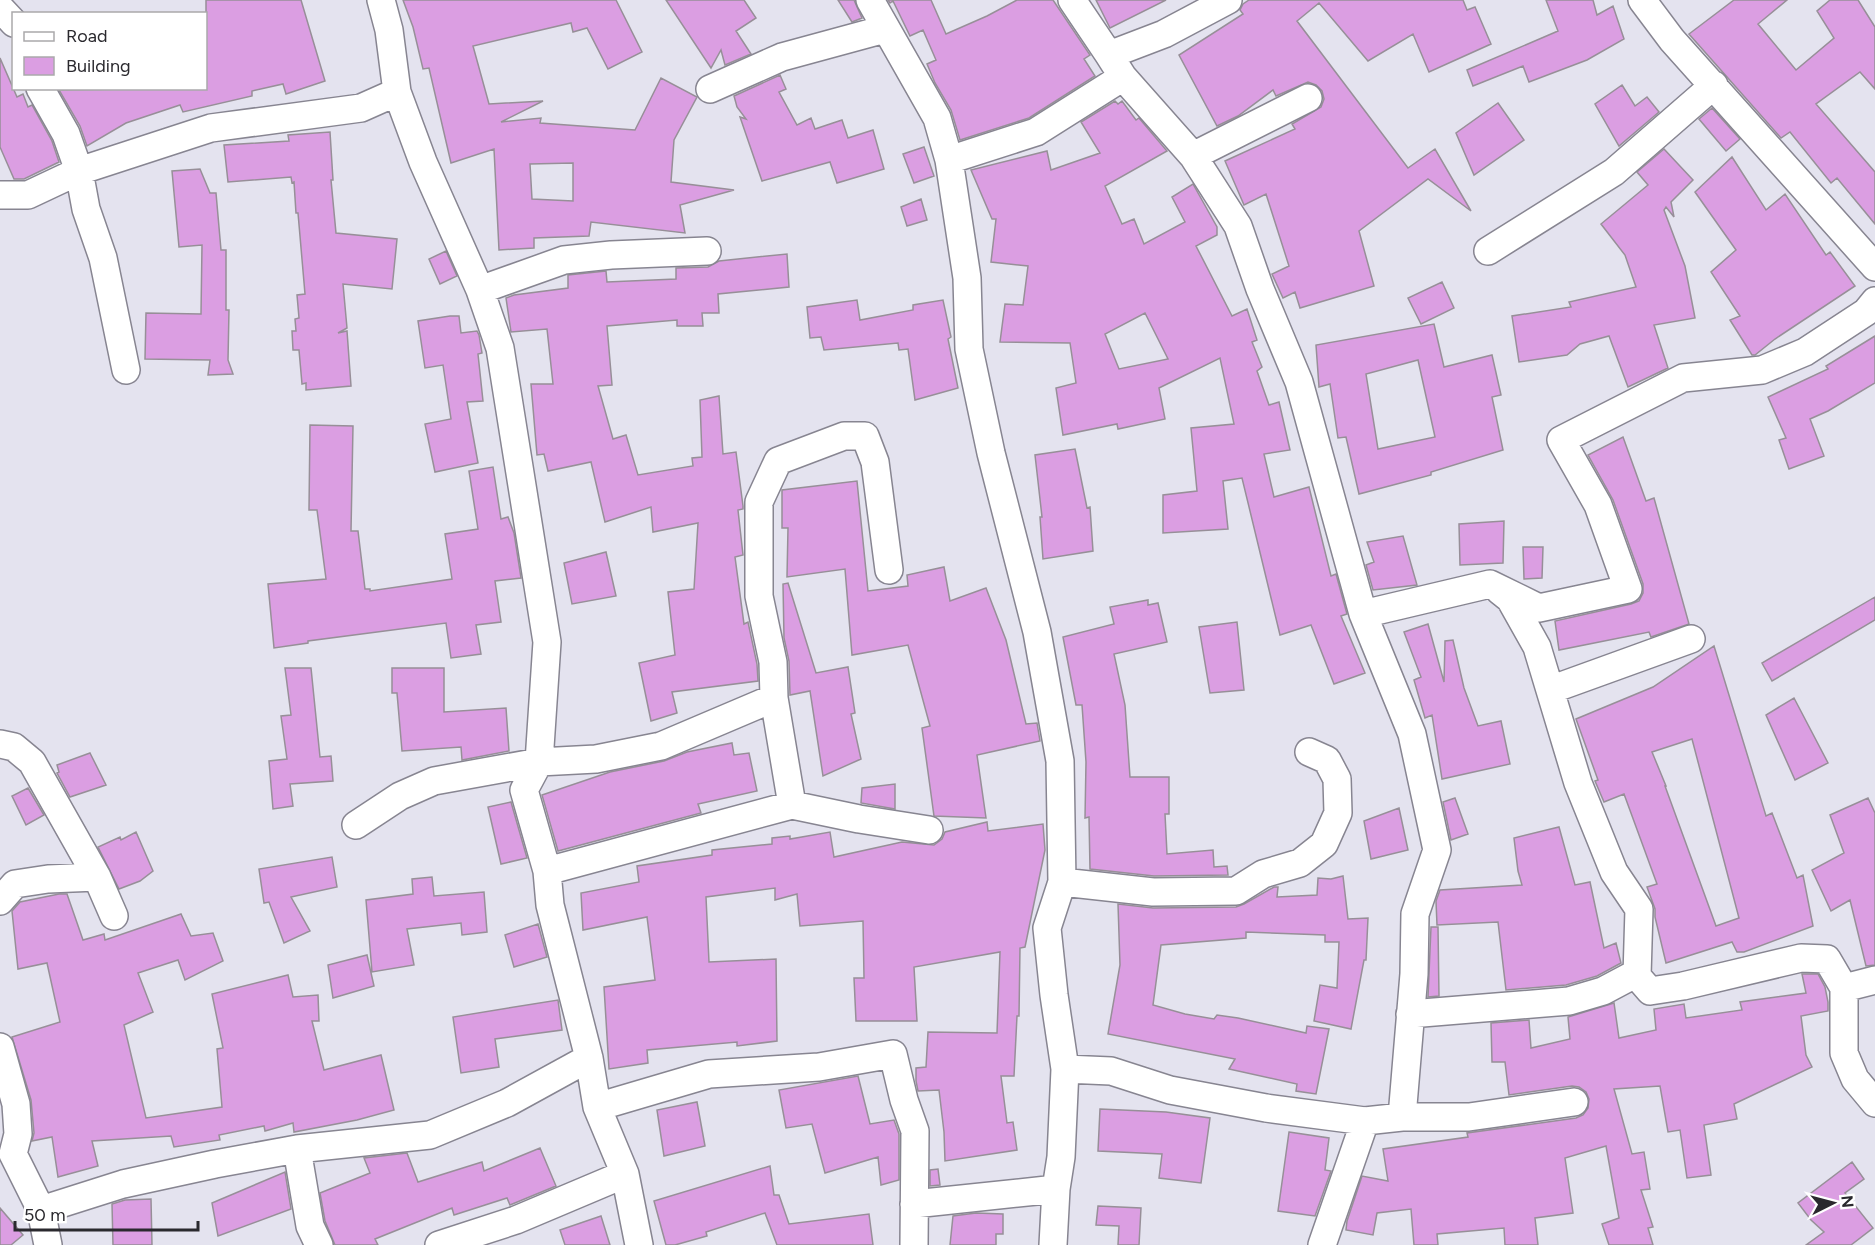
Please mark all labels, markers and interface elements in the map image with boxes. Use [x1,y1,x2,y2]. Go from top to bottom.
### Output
legend [12,12,207,90]
text: Road [66,25,107,47]
text: Building [66,55,131,77]
north arrow [1803,1173,1863,1233]
scale bar [15,1194,198,1232]
text: N [1837,1194,1858,1209]
text: 50 m [24,1204,66,1226]

